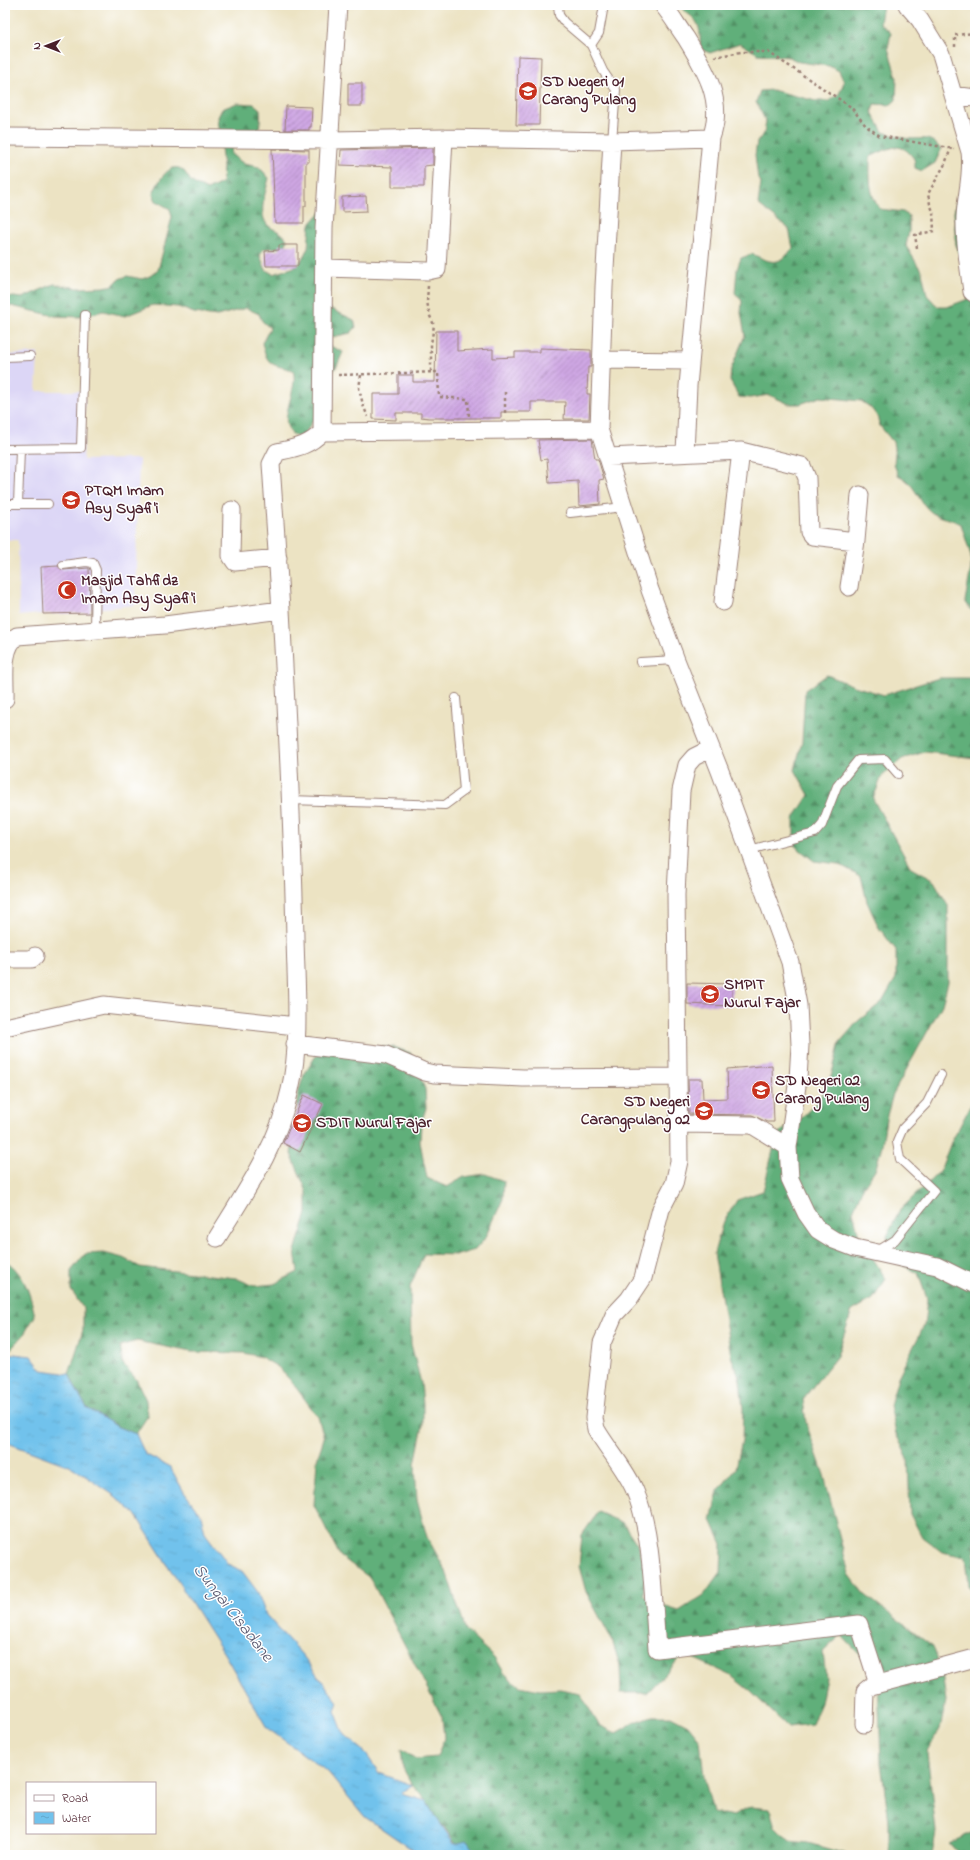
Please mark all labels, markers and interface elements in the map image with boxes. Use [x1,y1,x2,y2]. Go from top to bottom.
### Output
north arrow [26,26,66,66]
text: N [29,42,45,50]
place label: SD Negeri 01 Carang Pulang [542,70,636,113]
school or university icon: SD Negeri 01 Carang Pulang [517,80,539,102]
place label: PTQM Imam Asy Syafi'i [85,479,164,522]
school or university icon: PTQM Imam Asy Syafi'i [60,489,82,511]
place label: Masjid Tahfidz Imam Asy Syafi'i [81,569,196,612]
mosque icon: Masjid Tahfidz Imam Asy Syafi'i [56,579,78,601]
place label: SMPIT Nurul Fajar [724,973,802,1015]
school or university icon: SMPIT Nurul Fajar [699,983,721,1005]
place label: SD Negeri 02 Carang Pulang [775,1069,869,1112]
school or university icon: SD Negeri 02 Carang Pulang [750,1079,772,1101]
place label: SD Negeri Carangpulang 02 [581,1090,690,1133]
school or university icon: SD Negeri Carangpulang 02 [693,1100,715,1122]
place label: SDIT Nurul Fajar [316,1111,432,1135]
school or university icon: SDIT Nurul Fajar [291,1112,313,1134]
water label: Sungai Cisadane [186,1559,280,1669]
legend [26,1782,156,1834]
text: Road [62,1790,88,1808]
text: Water [62,1810,91,1828]

